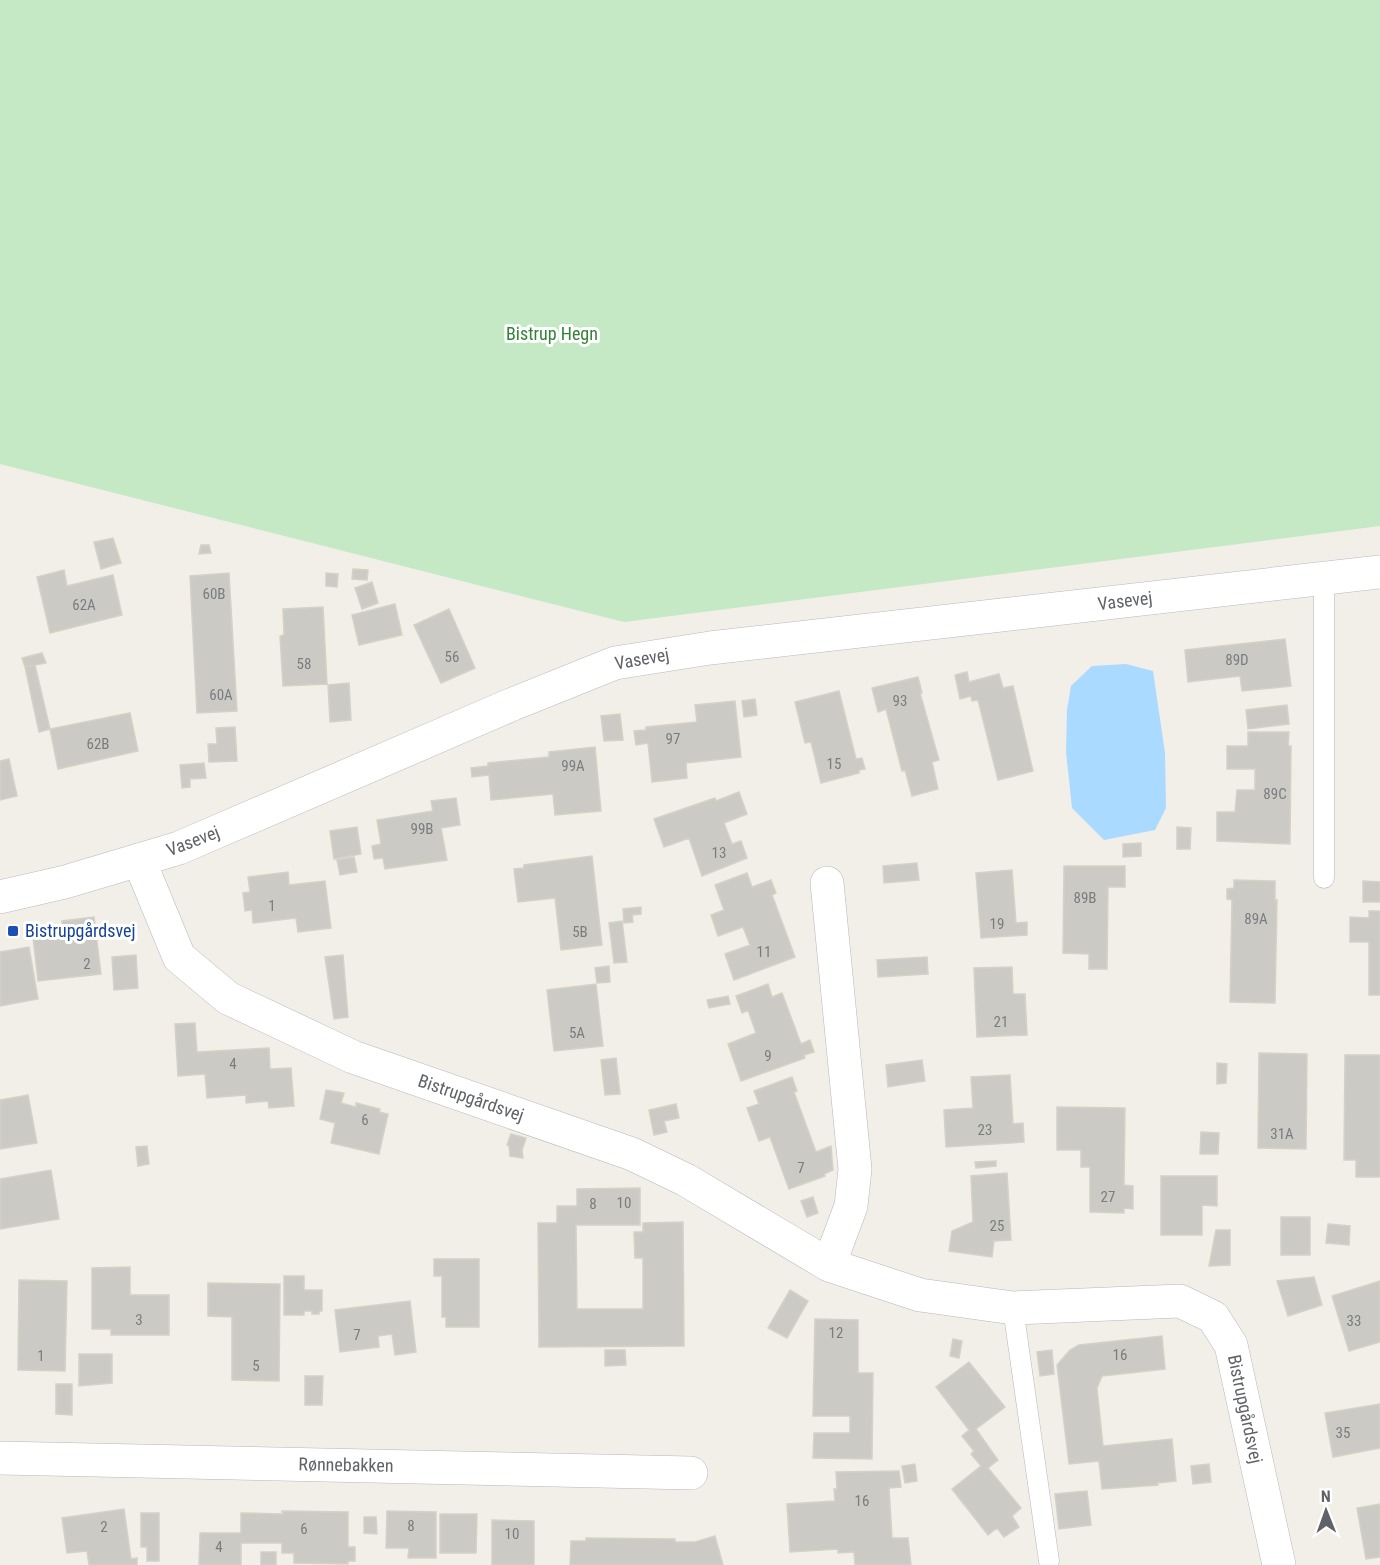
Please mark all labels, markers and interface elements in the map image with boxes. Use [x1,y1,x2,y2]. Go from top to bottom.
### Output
park label: Bistrup Hegn [506,323,598,344]
house number: 60B [203,585,226,603]
street label: Vasevej [1096,587,1153,614]
house number: 62A [72,596,96,614]
street label: Vasevej [613,643,671,674]
house number: 56 [445,648,459,666]
house number: 89D [1225,651,1249,669]
house number: 58 [297,655,311,673]
house number: 60A [209,686,233,704]
house number: 93 [893,692,907,710]
house number: 97 [666,730,680,748]
house number: 62B [87,735,110,753]
house number: 15 [827,755,841,773]
house number: 99A [561,757,585,775]
house number: 89C [1263,785,1287,803]
house number: 99B [411,820,434,838]
street label: Vasevej [163,821,222,860]
house number: 13 [712,844,726,862]
house number: 89B [1074,889,1097,907]
house number: 1 [268,897,276,915]
house number: 89A [1244,910,1268,928]
house number: 19 [990,915,1004,933]
place label: Bistrupgårdsvej [25,920,136,941]
house number: 5B [572,923,588,941]
marker: Bistrupgårdsvej [6,924,20,938]
house number: 11 [757,943,771,961]
house number: 2 [83,955,91,973]
house number: 21 [994,1013,1008,1031]
house number: 5A [569,1024,585,1042]
house number: 9 [764,1047,772,1065]
house number: 4 [229,1055,237,1073]
street label: Bistrupgårdsvej [415,1070,527,1125]
house number: 6 [361,1111,369,1129]
house number: 23 [978,1121,992,1139]
house number: 31A [1270,1125,1294,1143]
house number: 7 [797,1159,805,1177]
house number: 27 [1101,1188,1115,1206]
house number: 10 [617,1194,631,1212]
house number: 8 [589,1195,597,1213]
house number: 25 [990,1217,1004,1235]
house number: 3 [135,1311,143,1329]
house number: 33 [1347,1312,1361,1330]
house number: 12 [829,1324,843,1342]
house number: 7 [353,1326,361,1344]
house number: 16 [1113,1346,1127,1364]
house number: 1 [37,1347,45,1365]
street label: Bistrupgårdsvej [1224,1353,1267,1465]
house number: 5 [252,1357,260,1375]
house number: 35 [1336,1424,1350,1442]
street label: Rønnebakken [298,1453,394,1476]
north arrow [1296,1481,1356,1541]
text: N [1321,1487,1331,1506]
house number: 16 [855,1492,869,1510]
house number: 8 [407,1517,415,1535]
house number: 2 [100,1518,108,1536]
house number: 6 [300,1520,308,1538]
house number: 10 [505,1525,519,1543]
house number: 4 [215,1538,223,1556]

